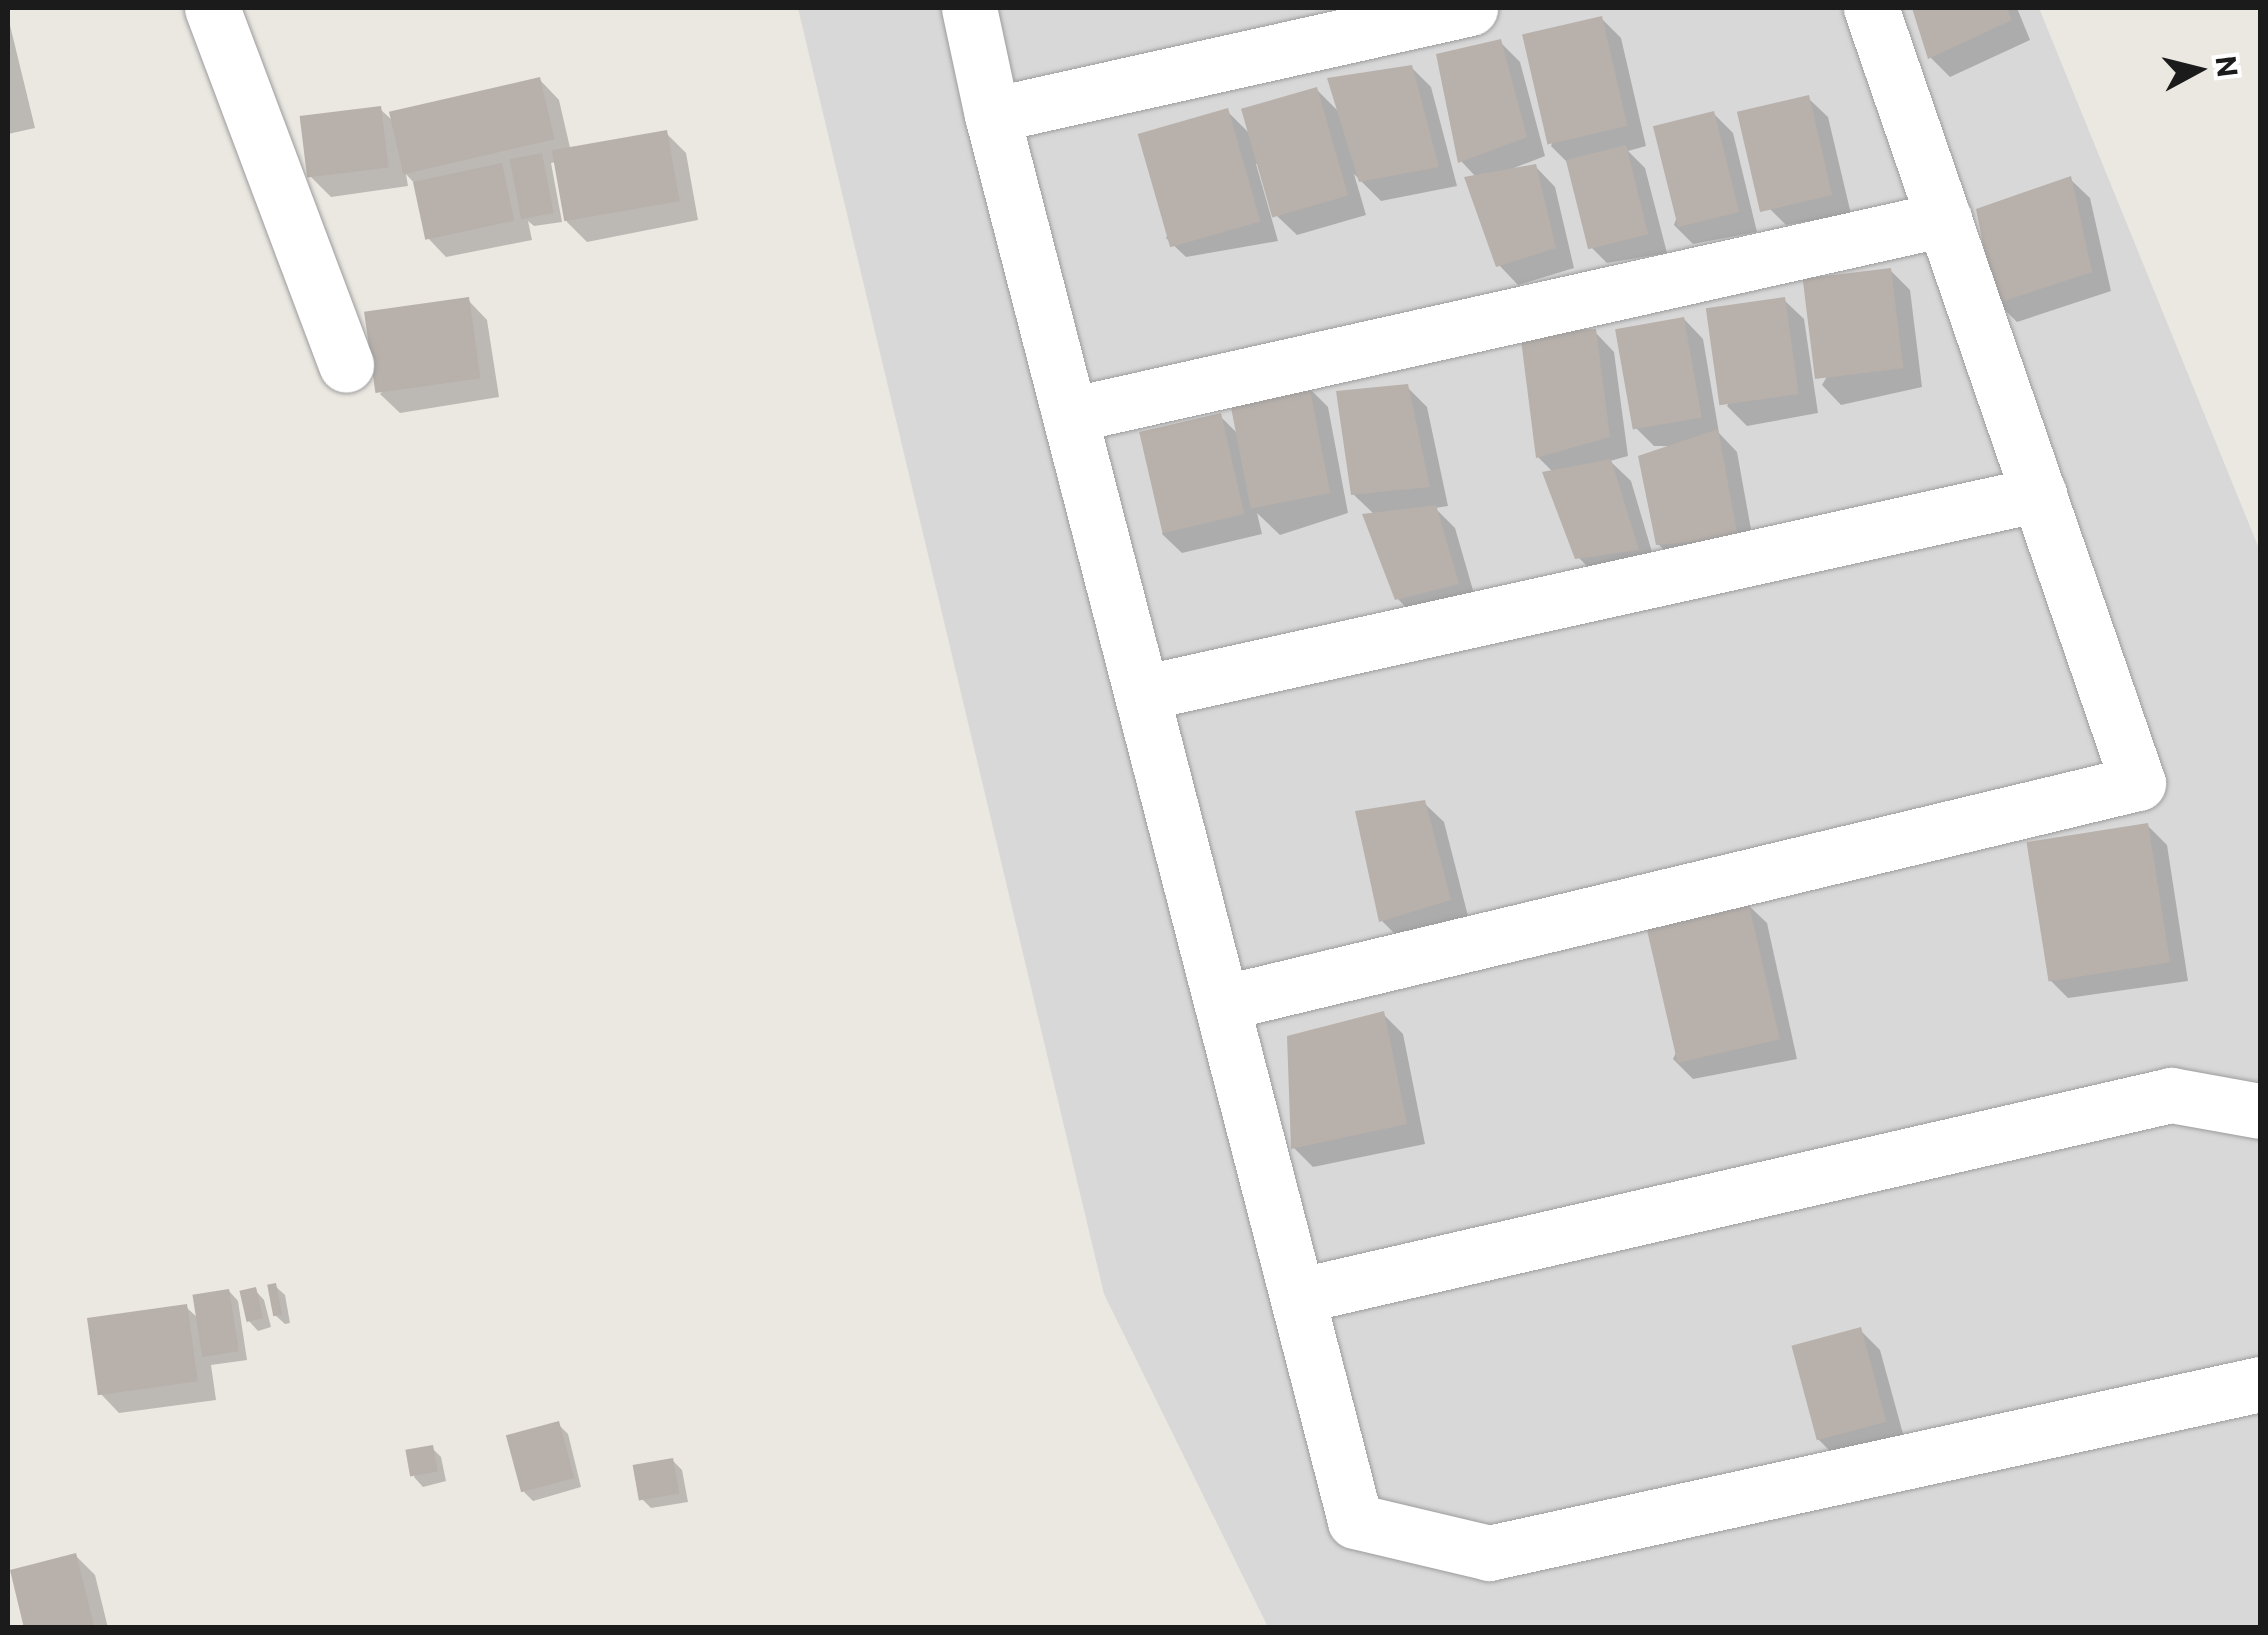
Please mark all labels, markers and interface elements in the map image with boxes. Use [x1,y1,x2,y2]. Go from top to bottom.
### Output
north arrow [2148,20,2248,120]
text: N [2210,54,2246,79]

